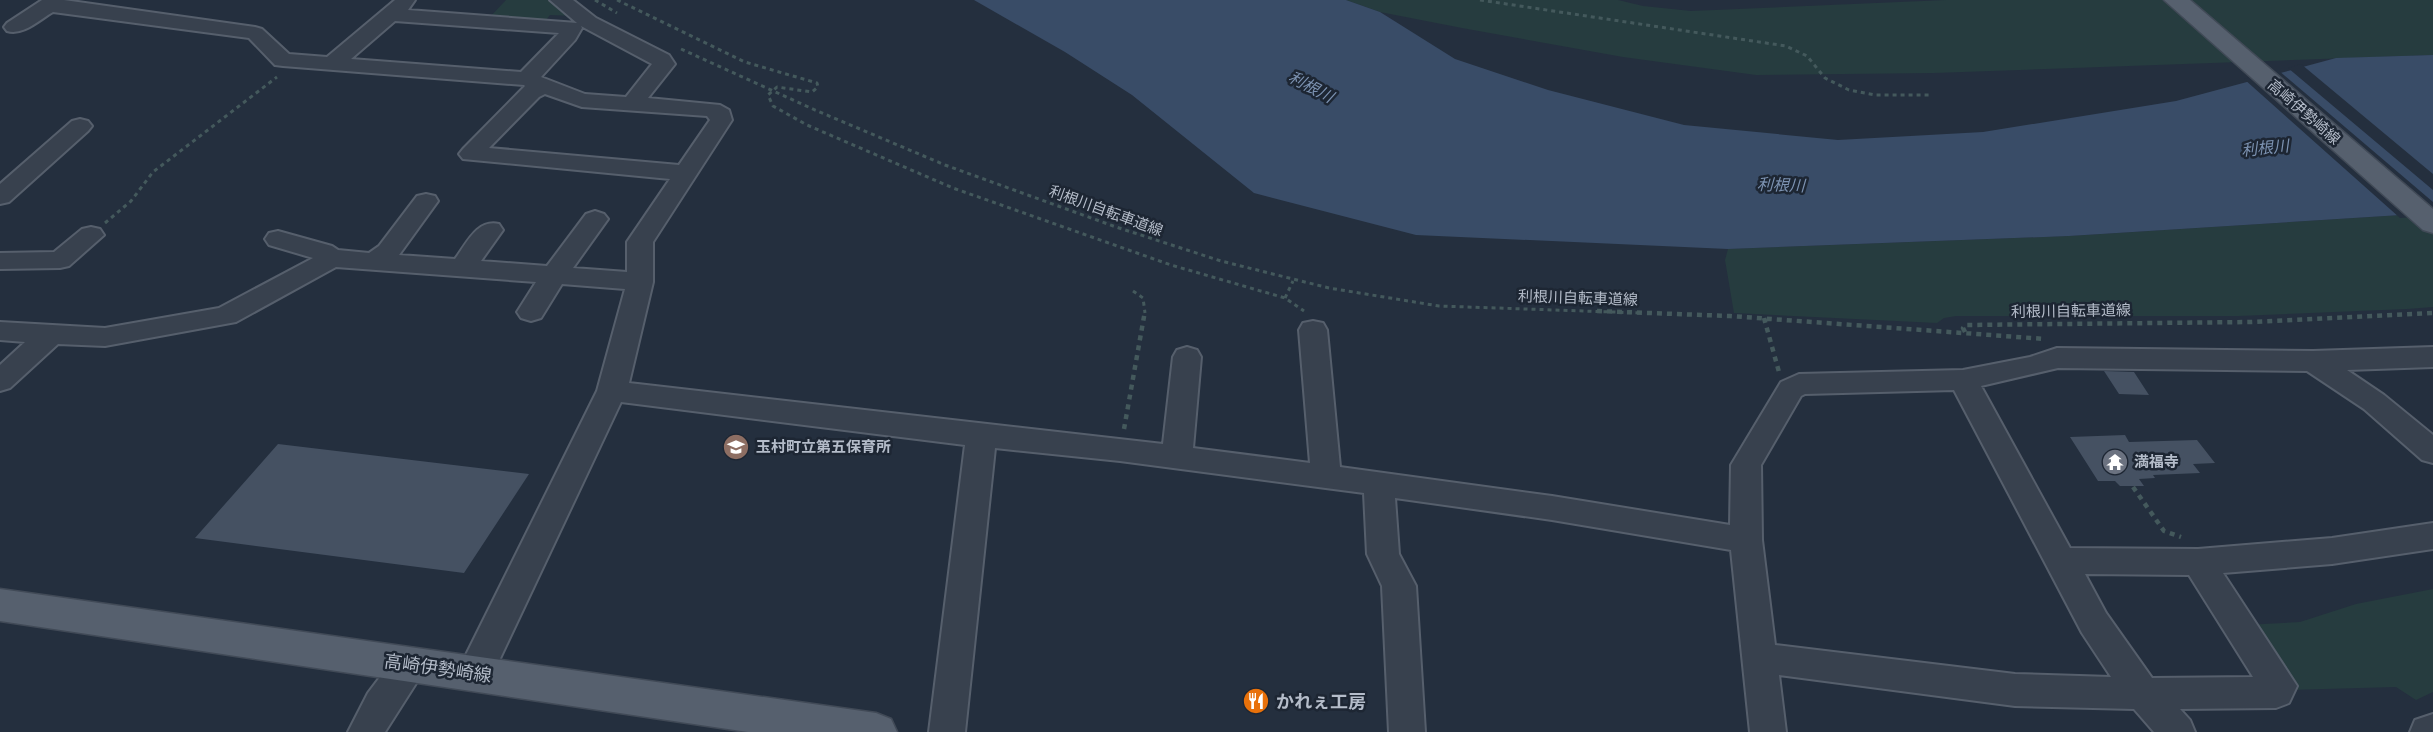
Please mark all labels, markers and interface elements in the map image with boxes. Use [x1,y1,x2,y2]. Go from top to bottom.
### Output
water label: 利根川 [1285,67,1338,108]
street label: 高崎伊勢崎線 [2264,76,2344,148]
water label: 利根川 [2240,136,2292,160]
water label: 利根川 [1757,175,1807,195]
street label: 利根川自転車道線 [1047,182,1165,240]
street label: 利根川自転車道線 [1518,287,1638,309]
street label: 利根川自転車道線 [2011,301,2131,321]
school or university icon: 玉村町立第五保育所 [721,432,751,462]
place label: 玉村町立第五保育所 [756,438,891,456]
temple icon: 満福寺 [2100,447,2130,477]
place label: 満福寺 [2134,453,2179,471]
street label: 高崎伊勢崎線 [383,650,493,686]
restaurant icon: かれぇ工房 [1241,686,1271,716]
place label: かれぇ工房 [1276,691,1366,712]

